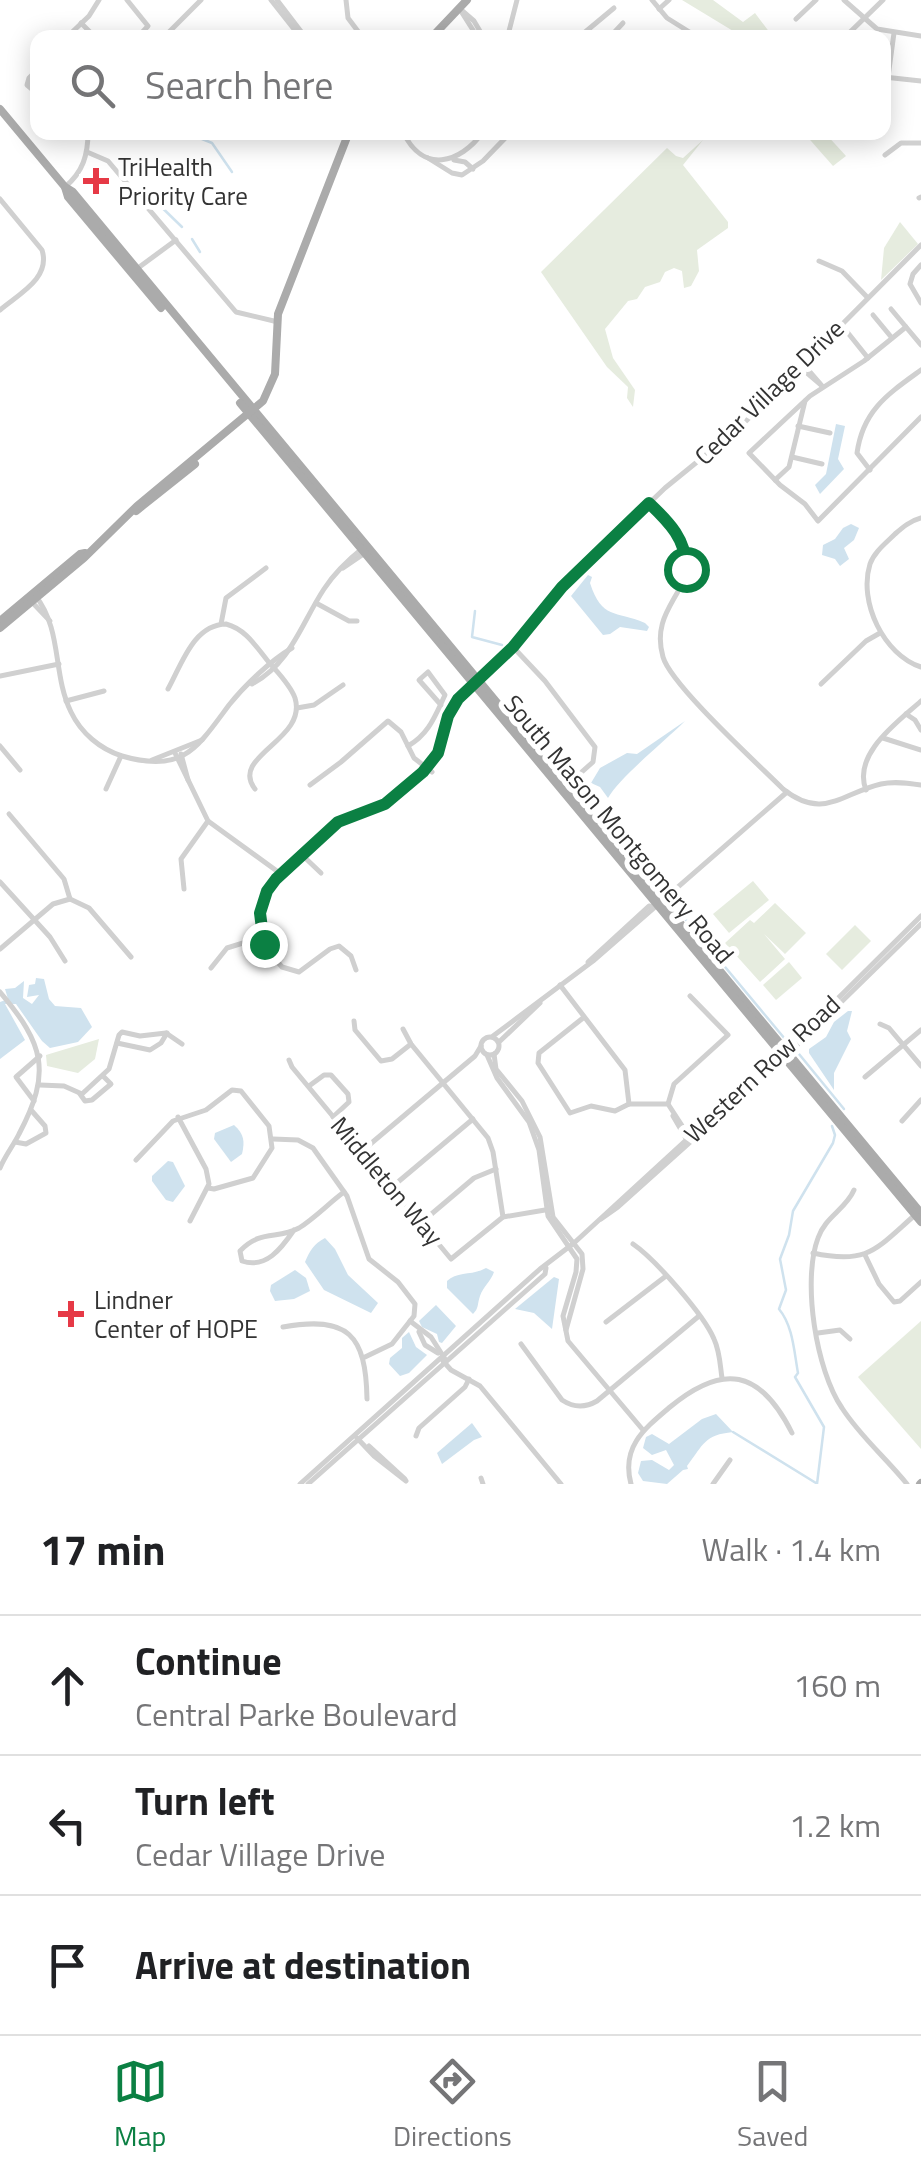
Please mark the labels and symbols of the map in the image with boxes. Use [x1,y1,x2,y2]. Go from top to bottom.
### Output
place label: TriHealth Priority Care [118,148,248,215]
marker: TriHealth Priority Care [83,168,109,194]
street label: Cedar Village Drive [685,310,853,474]
route start [664,547,710,593]
street label: South Mason Montgomery Road [495,686,743,972]
route end [242,922,288,968]
street label: Western Row Road [675,986,849,1152]
street label: Middleton Way [322,1108,452,1254]
place label: Lindner Center of HOPE [94,1281,258,1348]
marker: Lindner Center of HOPE [58,1301,84,1327]

